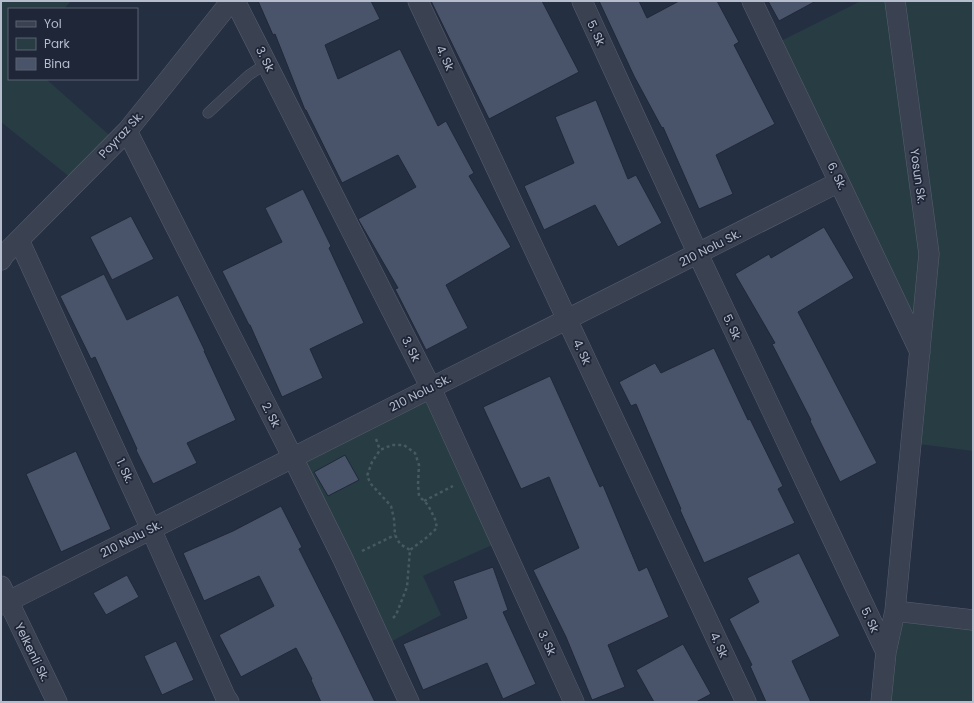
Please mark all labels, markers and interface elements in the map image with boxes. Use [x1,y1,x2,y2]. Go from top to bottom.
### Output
legend [8,8,138,80]
text: Yol [44,15,62,32]
street label: 5. Sk [583,17,610,49]
text: Park [44,35,71,52]
street label: 4. Sk [432,42,459,74]
street label: 3. Sk [252,43,279,75]
text: Bina [44,55,70,72]
street label: Poyraz Sk. [95,108,147,162]
street label: Yosun Sk. [906,147,931,204]
street label: 6. Sk. [823,159,851,193]
street label: 210 Nolu Sk. [676,225,744,270]
street label: 5. Sk [719,311,746,343]
street label: 3. Sk [398,333,425,365]
street label: 4. Sk [569,336,596,368]
street label: 210 Nolu Sk. [386,370,454,415]
street label: 2. Sk [258,399,285,431]
street label: 1. Sk. [112,456,139,486]
street label: 210 Nolu Sk. [97,516,165,561]
street label: 5. Sk [857,604,884,636]
street label: Yelkenli Sk. [11,619,54,684]
street label: 3. Sk [534,627,561,659]
street label: 4. Sk [706,629,733,661]

